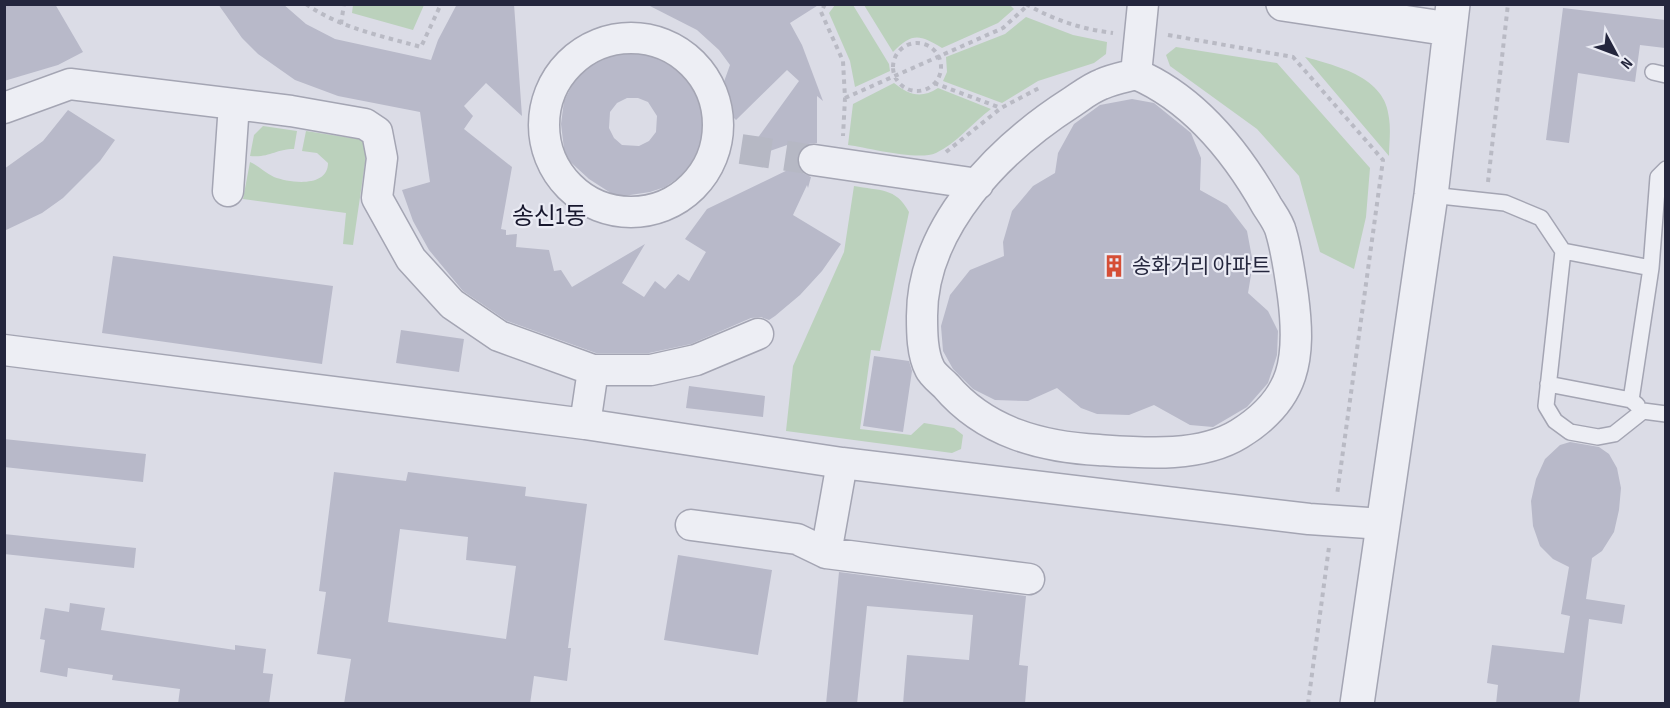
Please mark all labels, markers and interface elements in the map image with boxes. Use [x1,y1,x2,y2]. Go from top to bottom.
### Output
north arrow [1586,24,1646,84]
text: N [1616,53,1636,72]
district label: 송신1동 [512,202,586,231]
building icon: 송화거리 아파트 [1101,253,1127,279]
place label: 송화거리 아파트 [1132,254,1271,279]

